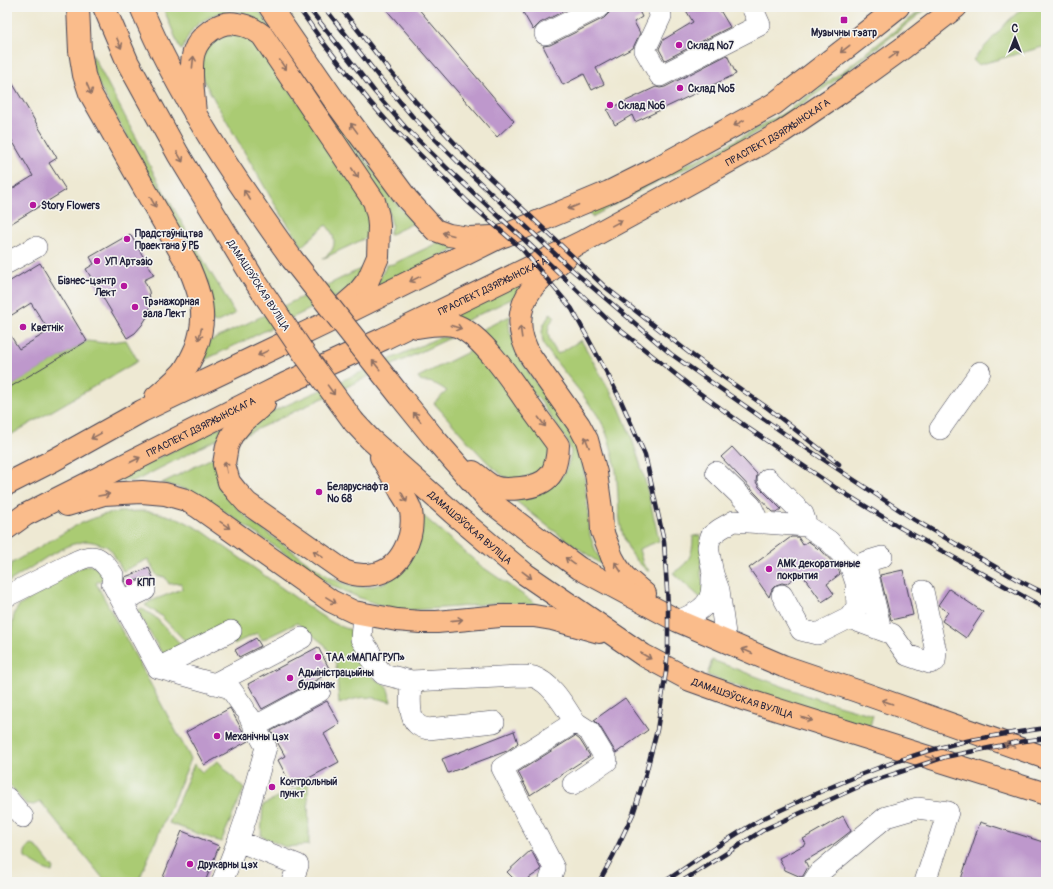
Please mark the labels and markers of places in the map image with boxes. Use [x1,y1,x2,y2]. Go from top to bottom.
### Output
marker: Музычны тэатр [839,15,849,25]
place label: Музычны тэатр [811,27,877,39]
marker: Склад №7 [674,40,684,50]
place label: Склад №7 [687,40,735,52]
marker: Склад №5 [675,83,685,93]
place label: Склад №5 [688,83,736,95]
marker: Склад №6 [605,100,615,110]
place label: Склад №6 [618,100,666,112]
marker: Story Flowers [28,200,38,210]
place label: Story Flowers [41,200,100,212]
place label: Прадстаўніцтва Праектана ў РБ [135,228,203,252]
marker: Прадстаўніцтва Праектана ў РБ [122,234,132,244]
marker: УП Артэзіо [92,256,102,266]
place label: УП Артэзіо [105,256,153,268]
place label: Бізнес-цэнтр Лект [58,275,117,299]
marker: Бізнес-цэнтр Лект [119,281,129,291]
place label: Трэнажорная зала Лект [142,296,199,320]
marker: Трэнажорная зала Лект [130,302,140,312]
marker: Кветнік [18,322,28,332]
place label: Кветнік [31,322,64,334]
place label: Беларуснафта № 68 [327,481,389,505]
marker: Беларуснафта № 68 [314,487,324,497]
place label: АМК декоративные покрытия [777,558,861,582]
marker: АМК декоративные покрытия [764,564,774,574]
marker: КПП [124,577,134,587]
place label: КПП [137,577,155,589]
marker: ТАА «МАПАГРУП» [313,652,323,662]
place label: ТАА «МАПАГРУП» [325,652,406,664]
place label: Адміністрацыйны будынак [298,667,374,691]
marker: Адміністрацыйны будынак [285,673,295,683]
marker: Механічны цэх [212,731,222,741]
place label: Механічны цэх [225,731,289,743]
place label: Контрольный пункт [280,776,337,800]
marker: Контрольный пункт [267,782,277,792]
marker: Друкарны цэх [185,859,195,869]
place label: Друкарны цэх [197,859,258,871]

